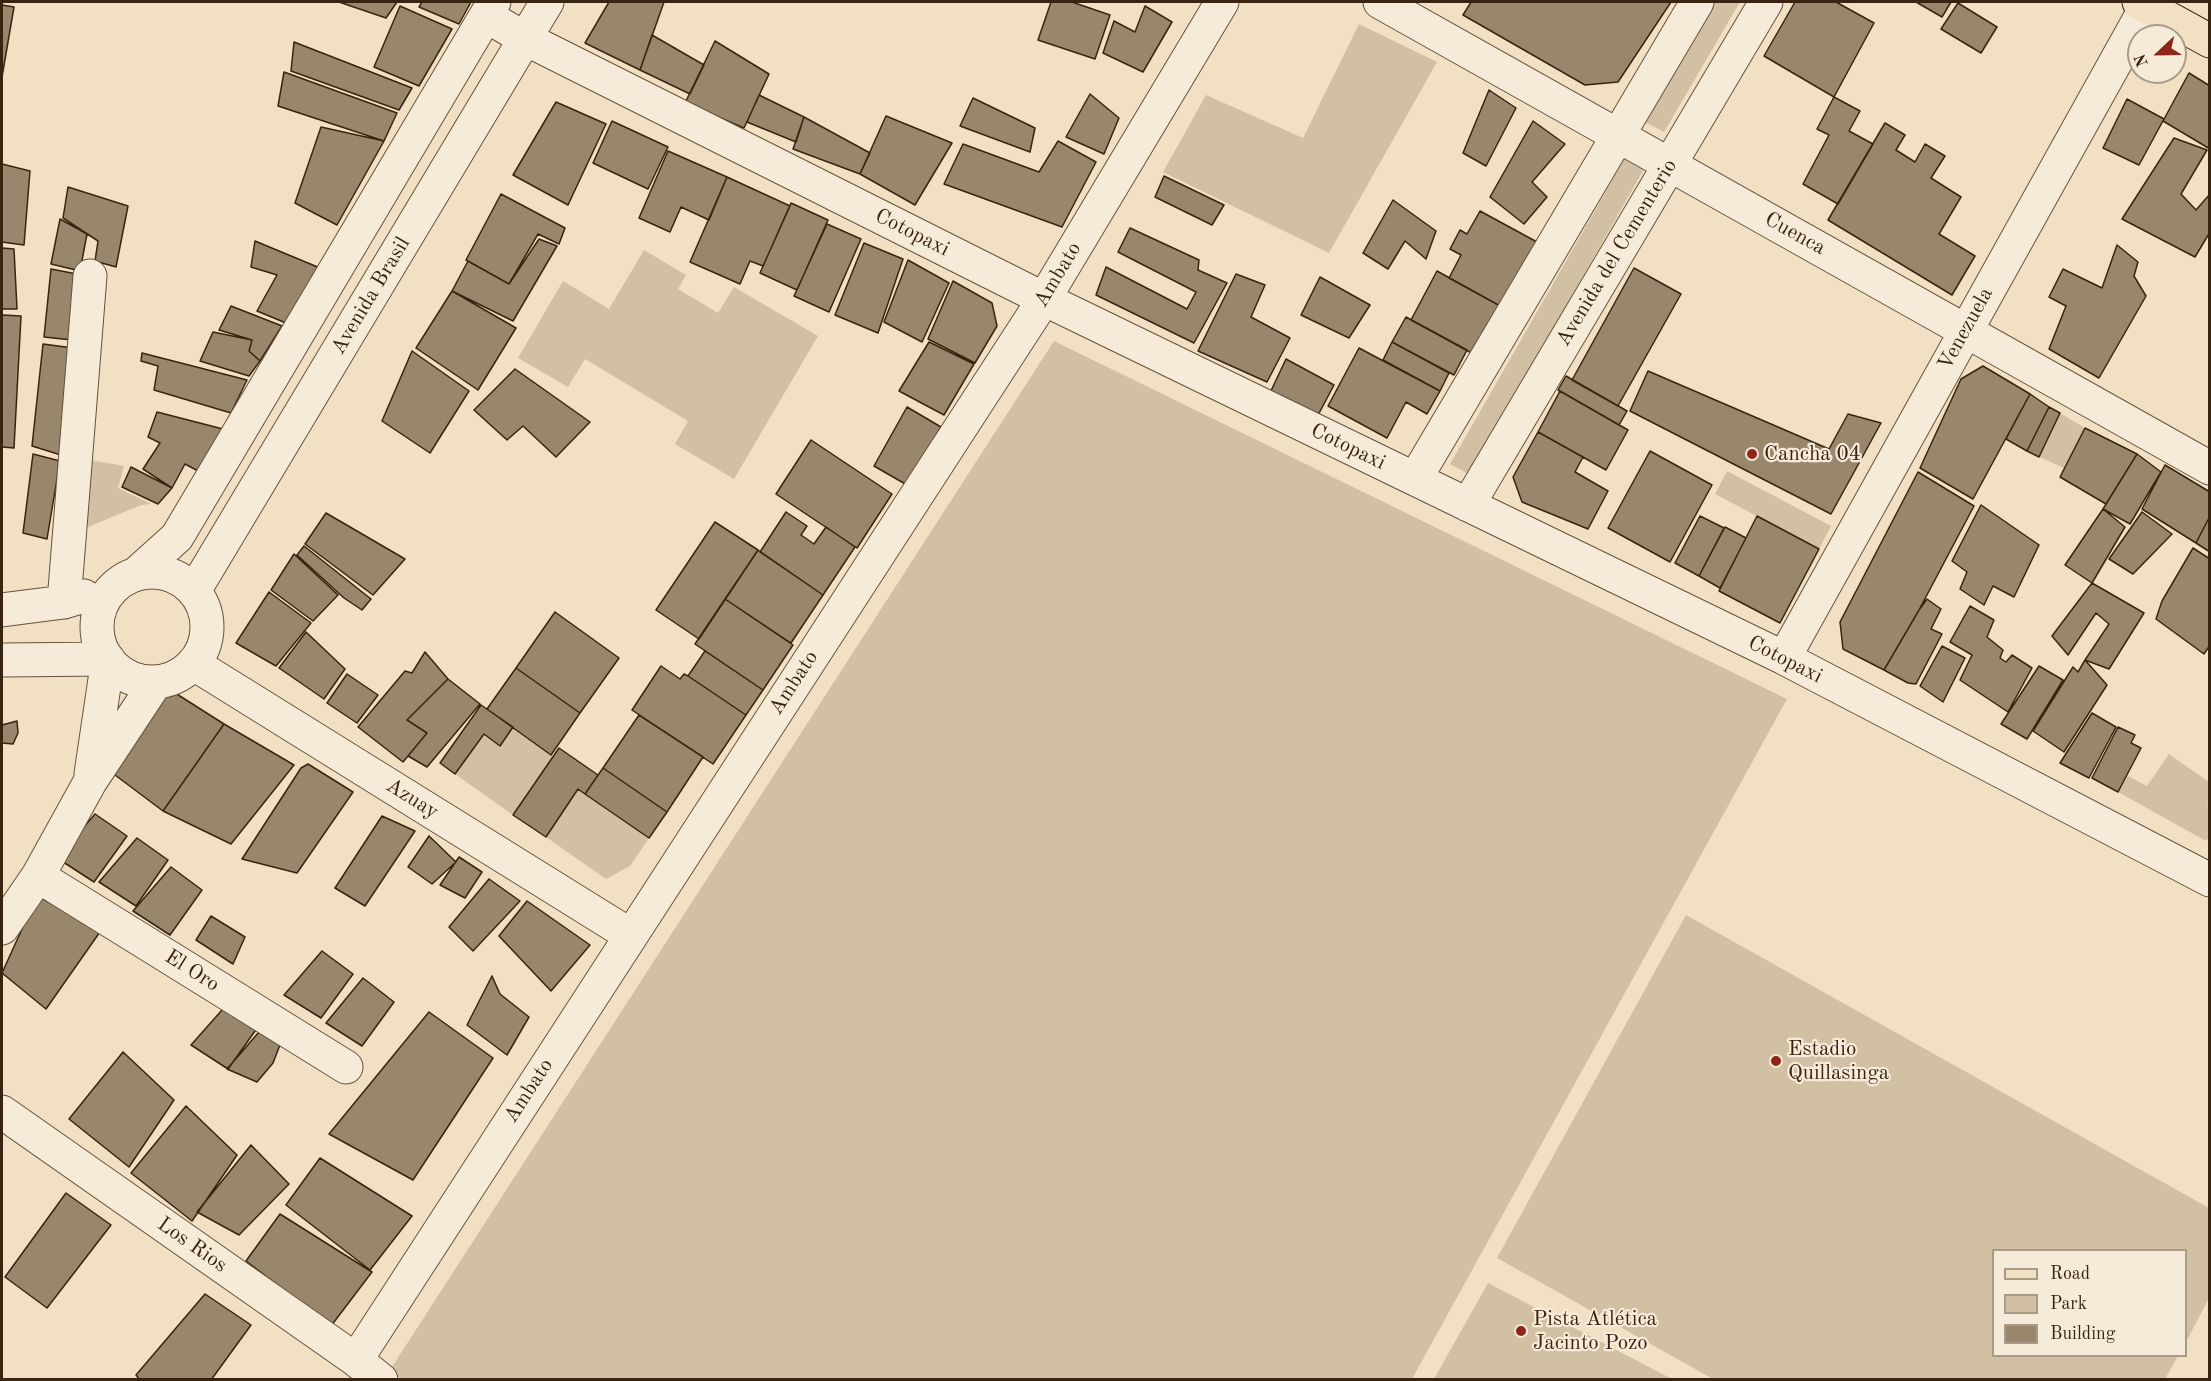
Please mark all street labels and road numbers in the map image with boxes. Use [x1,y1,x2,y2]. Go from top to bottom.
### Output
street label: Avenida del Cementerio [1551,155,1683,351]
street label: Cotopaxi [871,204,953,262]
street label: Cuenca [1760,207,1830,261]
street label: Avenida Brasil [326,233,416,359]
street label: Ambato [1029,238,1087,312]
street label: Venezuela [1933,283,1999,375]
street label: Cotopaxi [1306,418,1390,476]
street label: Cotopaxi [1744,631,1826,689]
street label: Ambato [764,646,824,720]
street label: Azuay [381,773,443,825]
street label: El Oro [160,944,224,998]
street label: Ambato [499,1054,559,1128]
street label: Los Rios [152,1212,232,1278]

